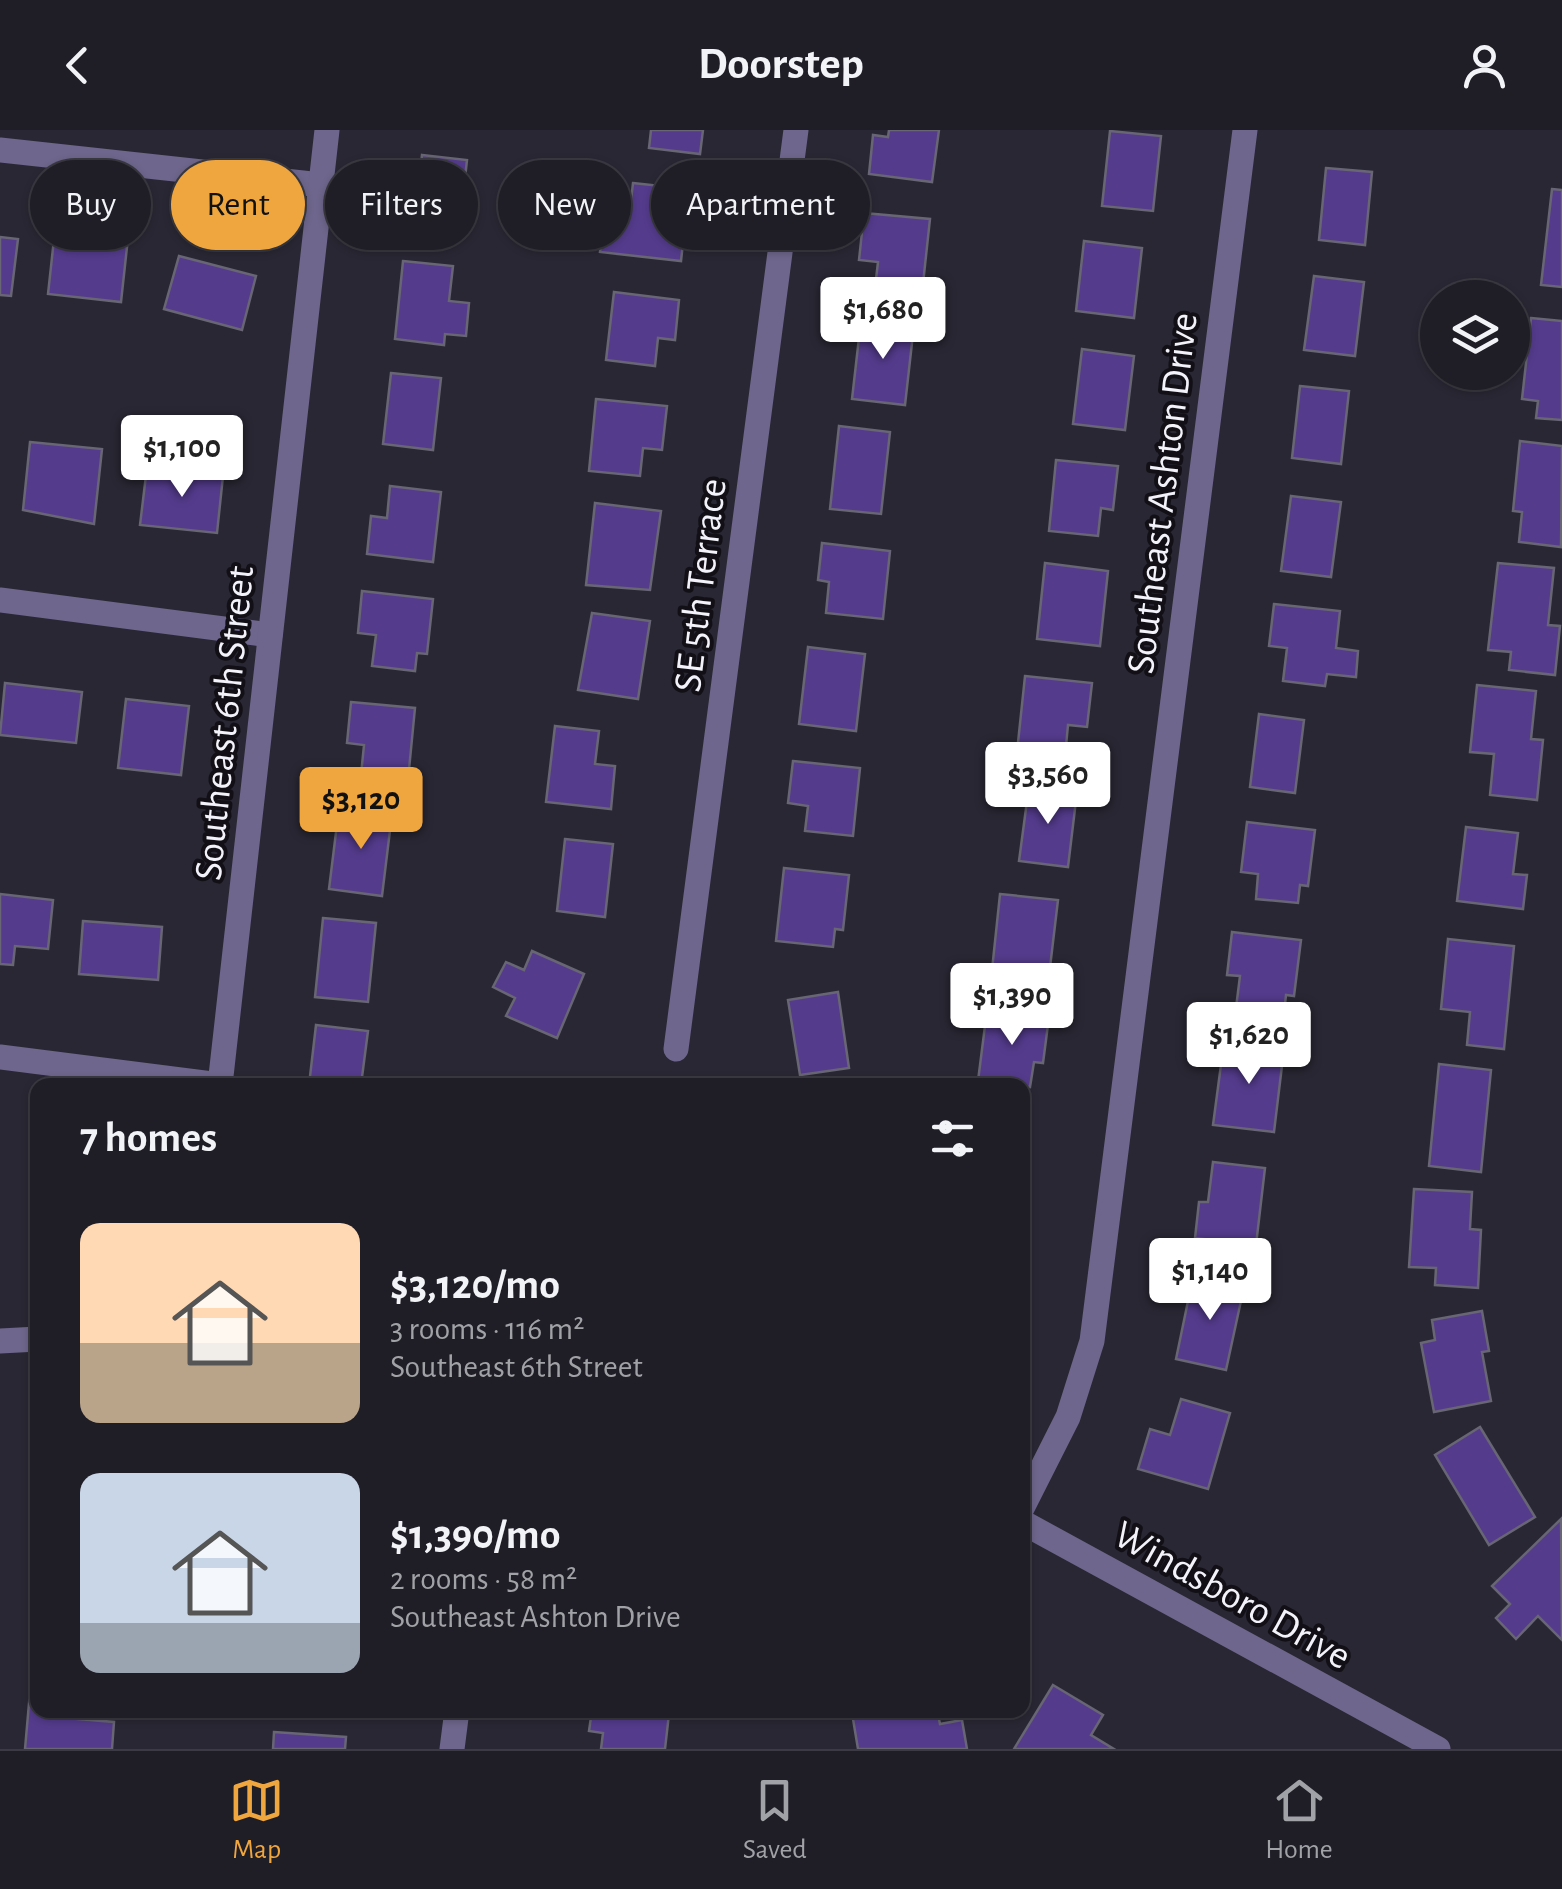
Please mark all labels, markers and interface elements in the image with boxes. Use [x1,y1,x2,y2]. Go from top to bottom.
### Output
icon: back [50,38,105,93]
icon: person [1457,38,1512,93]
text: Doorstep [698,42,864,87]
chip: Buy [30,160,151,250]
chip: Rent [171,160,305,250]
chip: Filters [325,160,478,250]
chip: New [498,160,631,250]
chip: Apartment [651,160,870,250]
pin: $1,680 [802,277,964,362]
map controls [1420,280,1530,390]
button: layers [1420,280,1530,390]
text: $1,680 [842,293,924,325]
street label: Southeast Ashton Drive [1121,310,1205,676]
pin: $1,100 [101,415,263,500]
text: $1,100 [143,431,221,463]
street label: SE 5th Terrace [668,476,734,694]
street label: Southeast 6th Street [189,564,261,882]
pin: $3,560 [967,742,1129,827]
text: $3,560 [1007,758,1089,790]
pin: $3,120 [280,767,442,852]
text: $3,120 [322,783,400,815]
pin: $1,390 [931,963,1093,1048]
text: $1,390 [972,979,1052,1011]
pin: $1,620 [1168,1002,1330,1087]
text: $1,620 [1209,1018,1289,1050]
icon: filters [925,1111,980,1166]
text: 7 homes [80,1117,217,1159]
pin: $1,140 [1129,1238,1291,1323]
text: $1,140 [1171,1254,1249,1286]
icon: home [160,1263,280,1383]
text: $3,120/mo [390,1264,560,1306]
text: 3 rooms · 116 m² [390,1313,584,1345]
text: Southeast 6th Street [390,1351,643,1383]
icon: home [160,1513,280,1633]
text: $1,390/mo [390,1514,560,1556]
street label: Windsboro Drive [1107,1514,1357,1677]
text: 2 rooms · 58 m² [390,1563,577,1595]
text: Southeast Ashton Drive [390,1601,681,1633]
tab: Map [229,1773,284,1867]
tab: Saved [743,1773,807,1867]
tab: Home [1265,1773,1333,1867]

